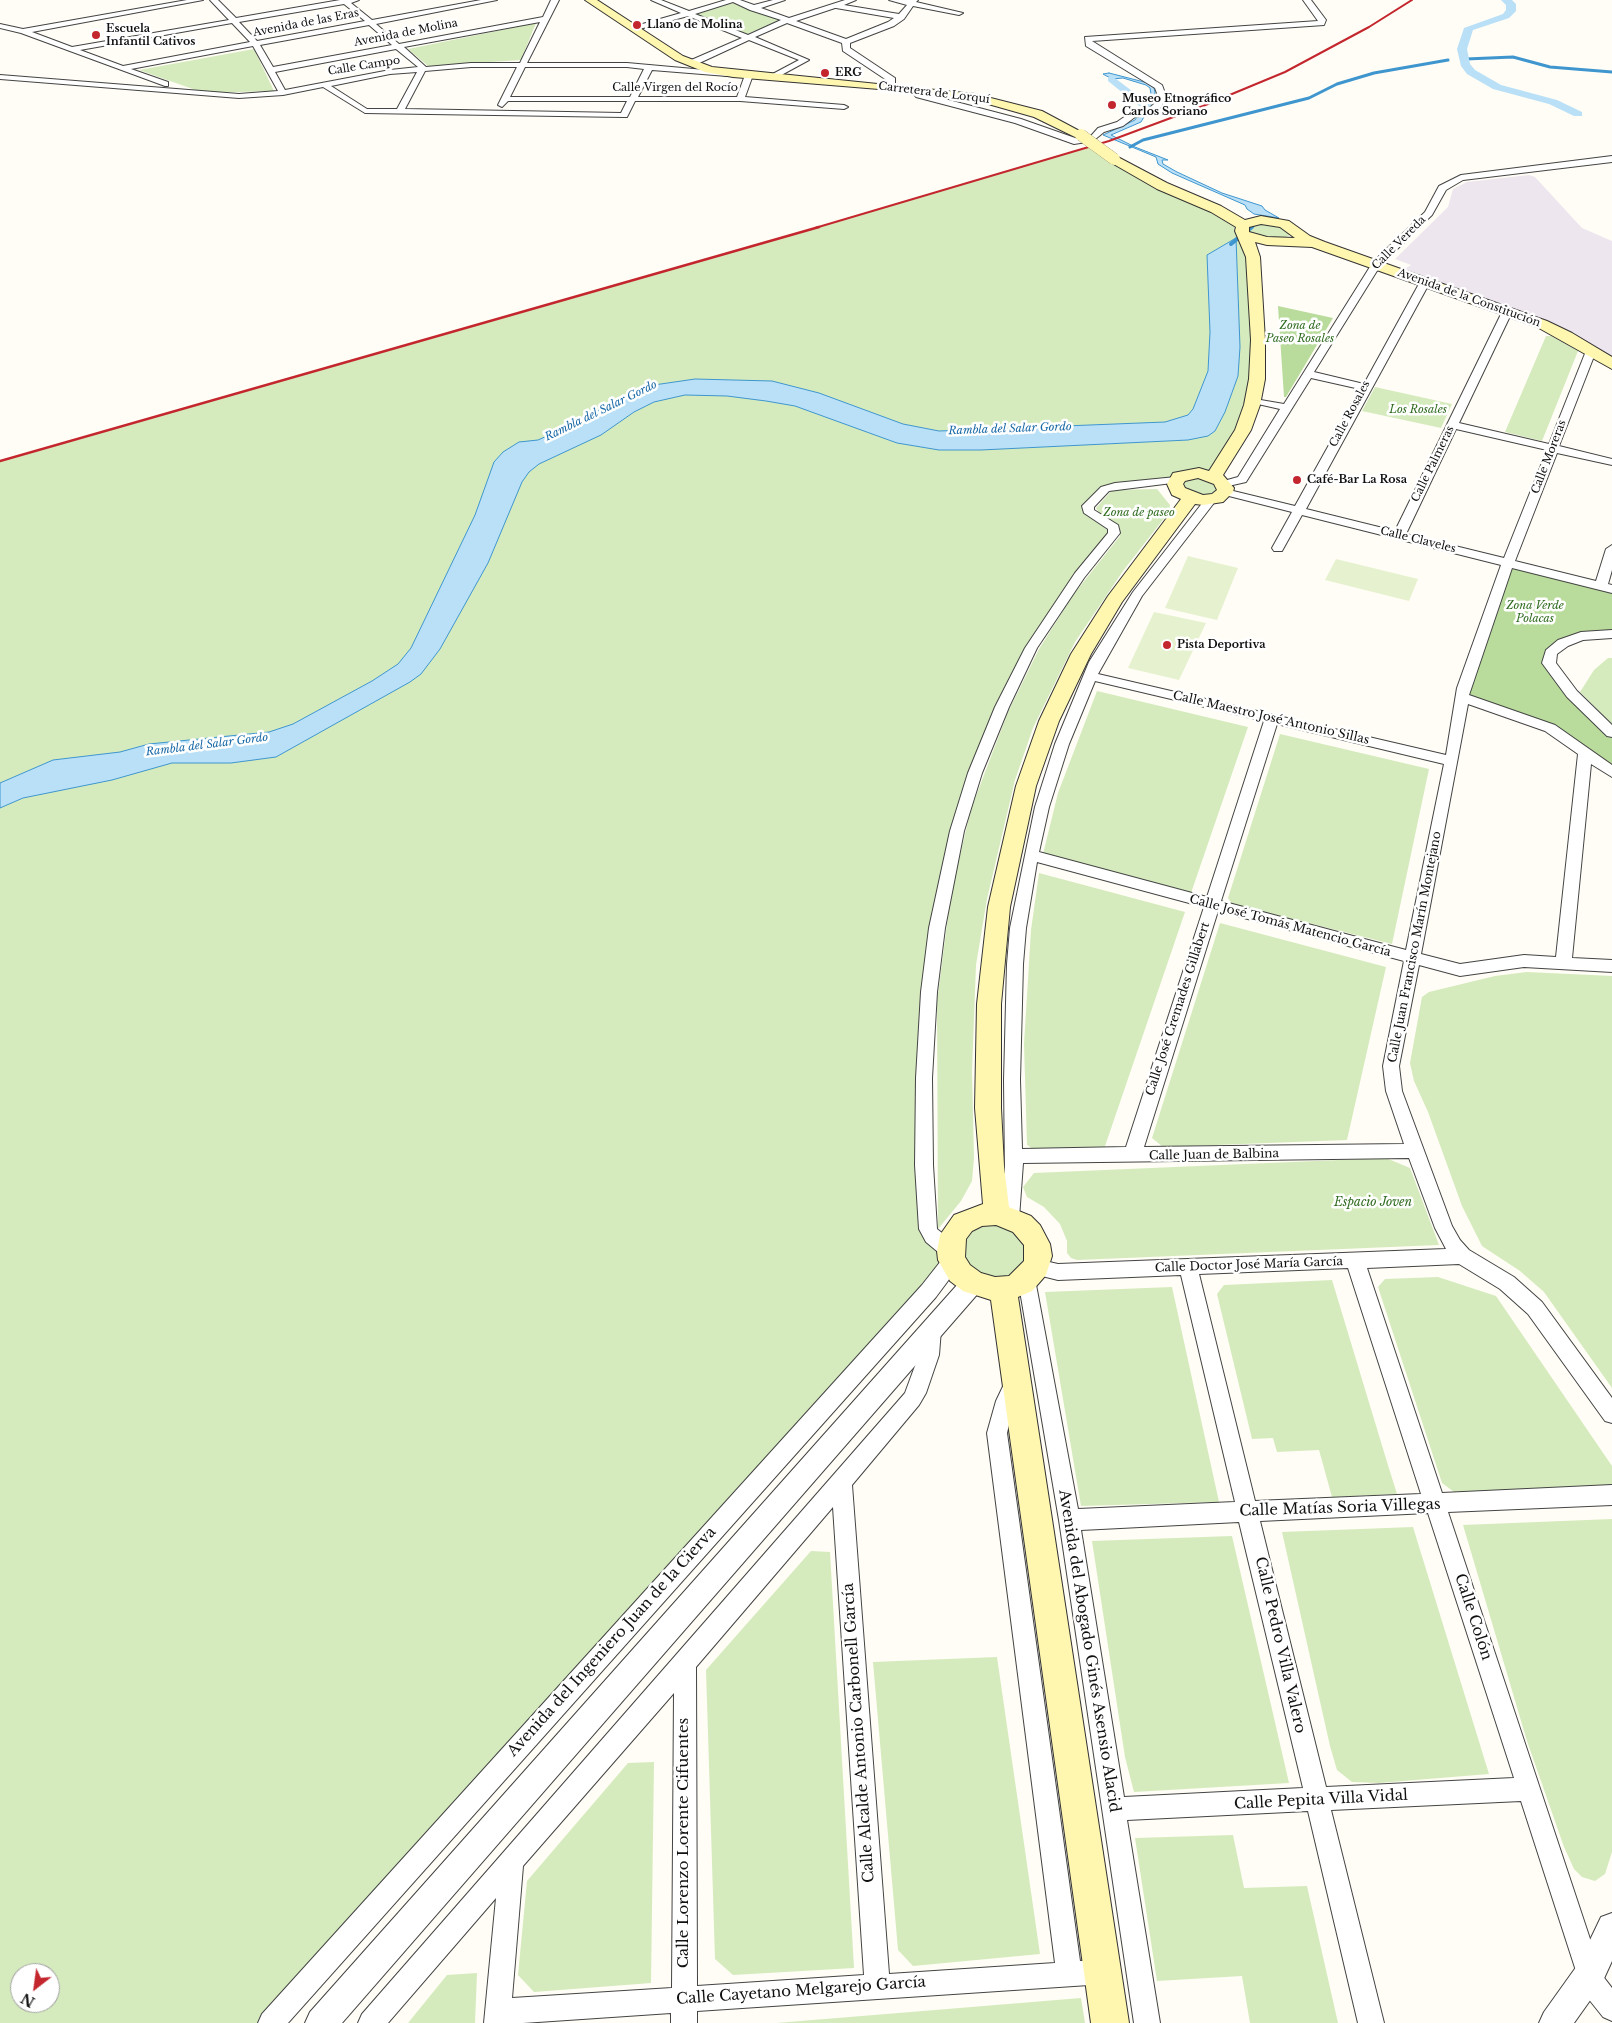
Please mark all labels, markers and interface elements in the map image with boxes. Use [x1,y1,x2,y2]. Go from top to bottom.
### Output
street label: Avenida de las Eras [252,6,360,40]
street label: Avenida de Molina [353,16,459,50]
place label: Llano de Molina [647,18,742,32]
marker: Llano de Molina [631,19,643,31]
place label: Escuela Infantil Cativos [106,22,195,48]
marker: Escuela Infantil Cativos [90,29,102,41]
street label: Calle Campo [327,54,401,78]
place label: ERG [835,66,862,80]
marker: ERG [819,67,831,79]
street label: Carretera de Lorquí [878,80,990,106]
street label: Calle Virgen del Rocío [612,81,738,95]
place label: Museo Etnográfico Carlos Soriano [1122,92,1231,118]
marker: Museo Etnográfico Carlos Soriano [1106,99,1118,111]
street label: Calle Vereda [1369,213,1429,273]
street label: Avenida de la Constitución [1396,266,1542,330]
park label: Zona de Paseo Rosales [1266,319,1334,345]
water label: Rambla del Salar Gordo [543,378,659,444]
street label: Calle Rosales [1327,379,1373,449]
park label: Los Rosales [1389,403,1447,417]
street label: Calle Moreras [1529,418,1569,496]
water label: Rambla del Salar Gordo [948,420,1072,438]
street label: Calle Palmeras [1409,424,1457,504]
place label: Café-Bar La Rosa [1307,473,1407,487]
marker: Café-Bar La Rosa [1291,474,1303,486]
park label: Zona de paseo [1103,506,1175,520]
street label: Calle Claveles [1379,524,1457,556]
park label: Zona Verde Polacas [1506,599,1564,625]
place label: Pista Deportiva [1177,638,1265,652]
marker: Pista Deportiva [1161,639,1173,651]
street label: Calle Maestro José Antonio Sillas [1171,688,1371,748]
water label: Rambla del Salar Gordo [145,731,269,759]
street label: Calle Juan Francisco Marín Montejano [1385,830,1445,1064]
street label: Calle José Tomás Matencio García [1188,892,1392,960]
street label: Calle José Cremades Gillabert [1143,920,1213,1098]
street label: Calle Juan de Balbina [1149,1147,1279,1163]
park label: Espacio Joven [1334,1196,1412,1210]
street label: Calle Doctor José María García [1155,1255,1343,1275]
street label: Avenida del Abogado Ginés Asensio Alacid [1055,1488,1123,1814]
street label: Calle Matías Soria Villegas [1239,1495,1441,1521]
street label: Avenida del Ingeniero Juan de la Cierva [504,1523,720,1761]
street label: Calle Pedro Villa Valero [1251,1555,1309,1735]
street label: Calle Colón [1451,1571,1495,1663]
street label: Calle Alcalde Antonio Carbonell García [840,1582,878,1884]
street label: Calle Lorenzo Lorente Cifuentes [675,1718,693,1968]
street label: Calle Pepita Villa Vidal [1234,1786,1408,1814]
north arrow [10,1963,60,2013]
street label: Calle Cayetano Melgarejo García [676,1973,926,2009]
text: N [18,1989,38,2011]

